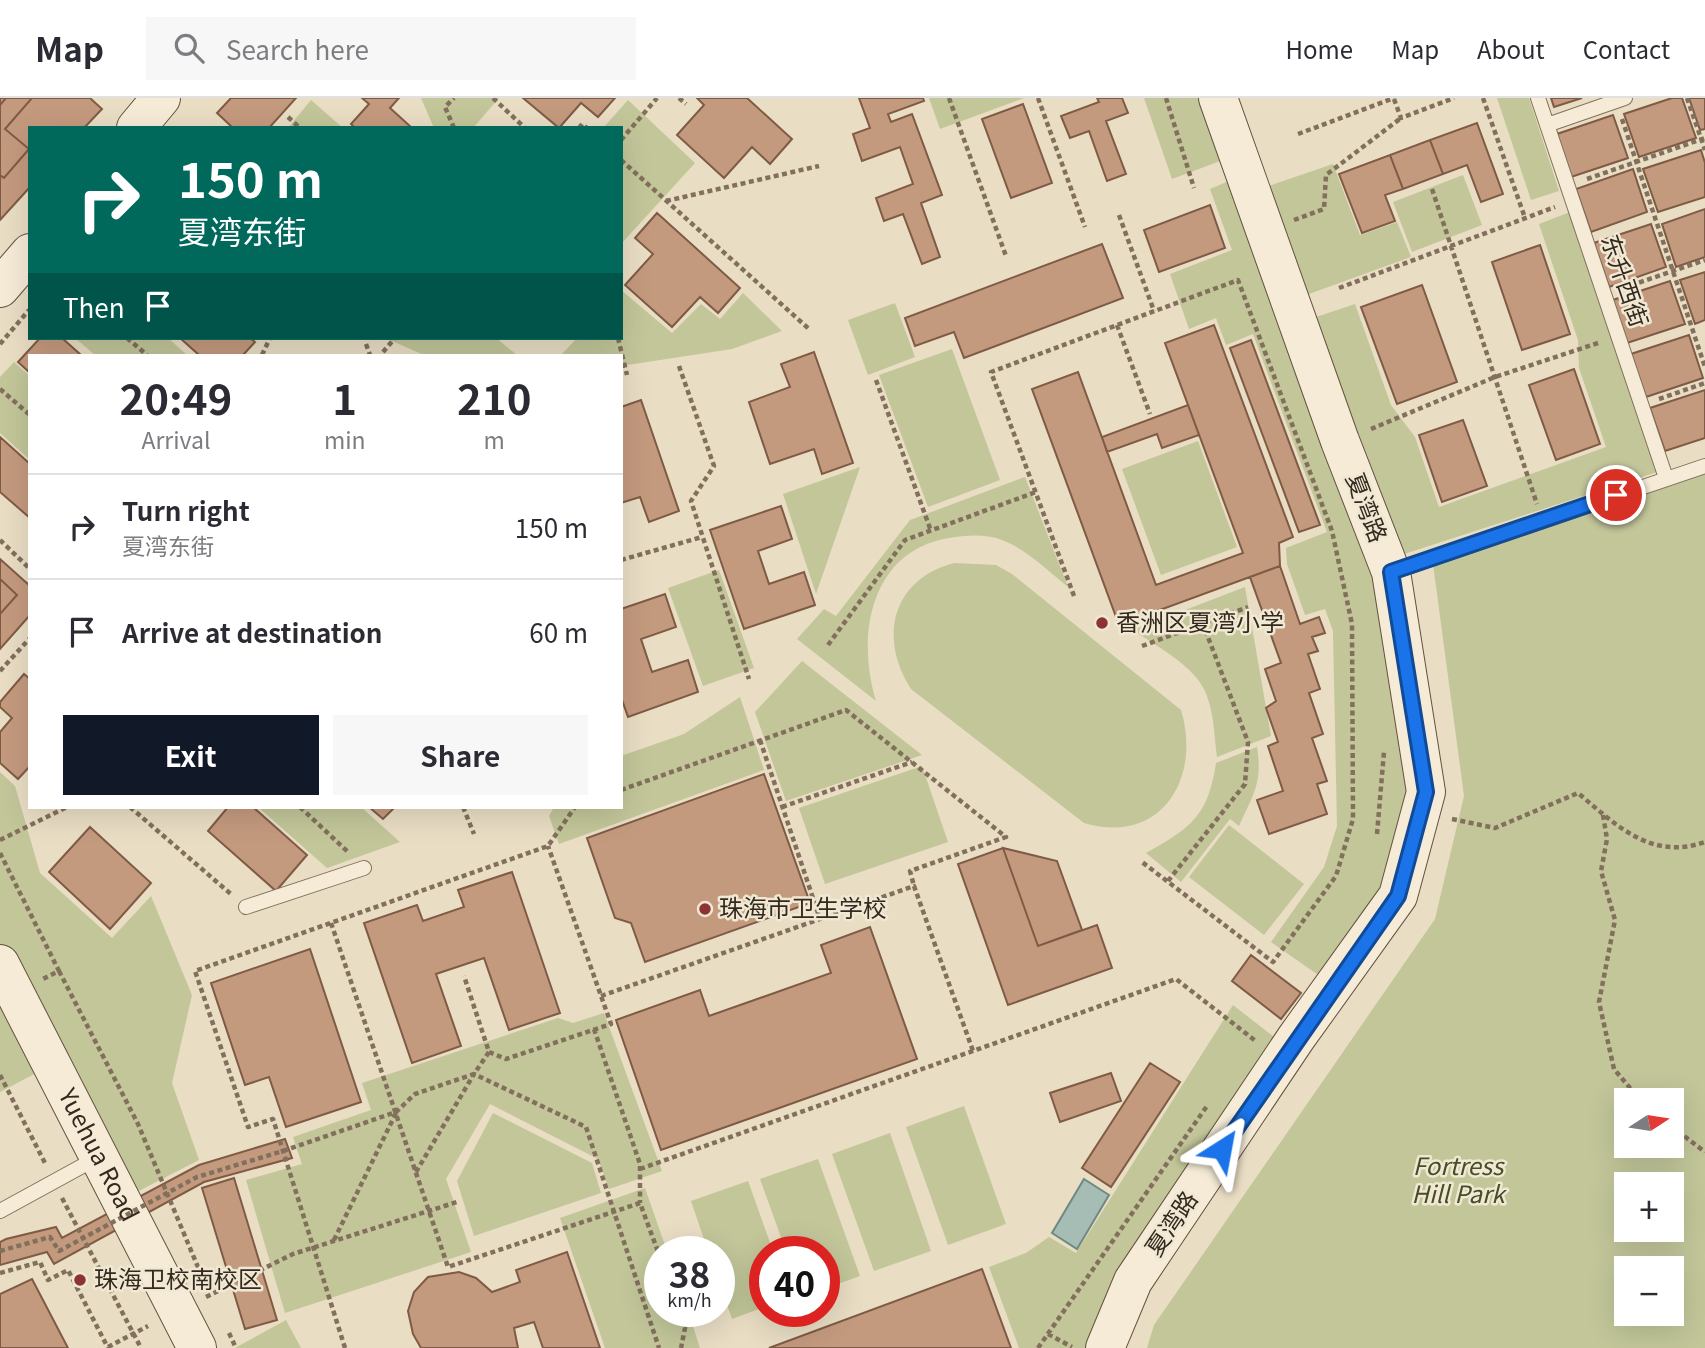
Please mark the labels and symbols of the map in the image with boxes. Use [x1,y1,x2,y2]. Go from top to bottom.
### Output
street label: 东升西街 [1594,229,1659,331]
pin [1586,465,1646,525]
street label: 夏湾路 [1339,467,1398,547]
place label: 香洲区夏湾小学 [1116,603,1284,638]
marker: 香洲区夏湾小学 [1094,615,1110,631]
place label: 珠海市卫生学校 [719,889,887,924]
marker: 珠海市卫生学校 [697,901,713,917]
street label: Yuehua Road [51,1081,149,1227]
north arrow [1614,1088,1684,1158]
position arrow [1185,1112,1259,1186]
park label: Fortress Hill Park [1411,1147,1507,1210]
street label: 夏湾路 [1135,1183,1205,1262]
speed limit sign: 40 [749,1236,840,1327]
place label: 珠海卫校南校区 [94,1260,262,1295]
marker: 珠海卫校南校区 [72,1272,88,1288]

